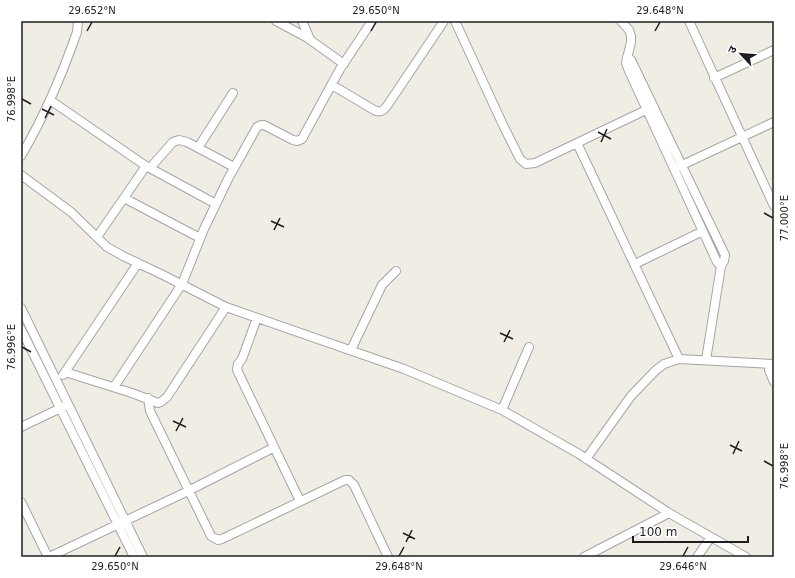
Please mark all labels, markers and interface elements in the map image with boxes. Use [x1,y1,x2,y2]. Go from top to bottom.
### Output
text: 29.652°N [68,5,116,16]
text: 29.650°N [352,5,400,16]
text: 29.648°N [636,5,684,16]
north arrow [721,34,761,74]
text: उ [725,44,740,56]
text: 76.998°E [6,76,17,122]
text: 77.000°E [779,195,790,241]
text: 76.996°E [6,324,17,370]
text: 76.998°E [779,443,790,489]
scale bar [633,518,748,544]
text: 100 m [639,525,677,539]
text: 29.650°N [91,561,139,572]
text: 29.648°N [375,561,423,572]
text: 29.646°N [659,561,707,572]

